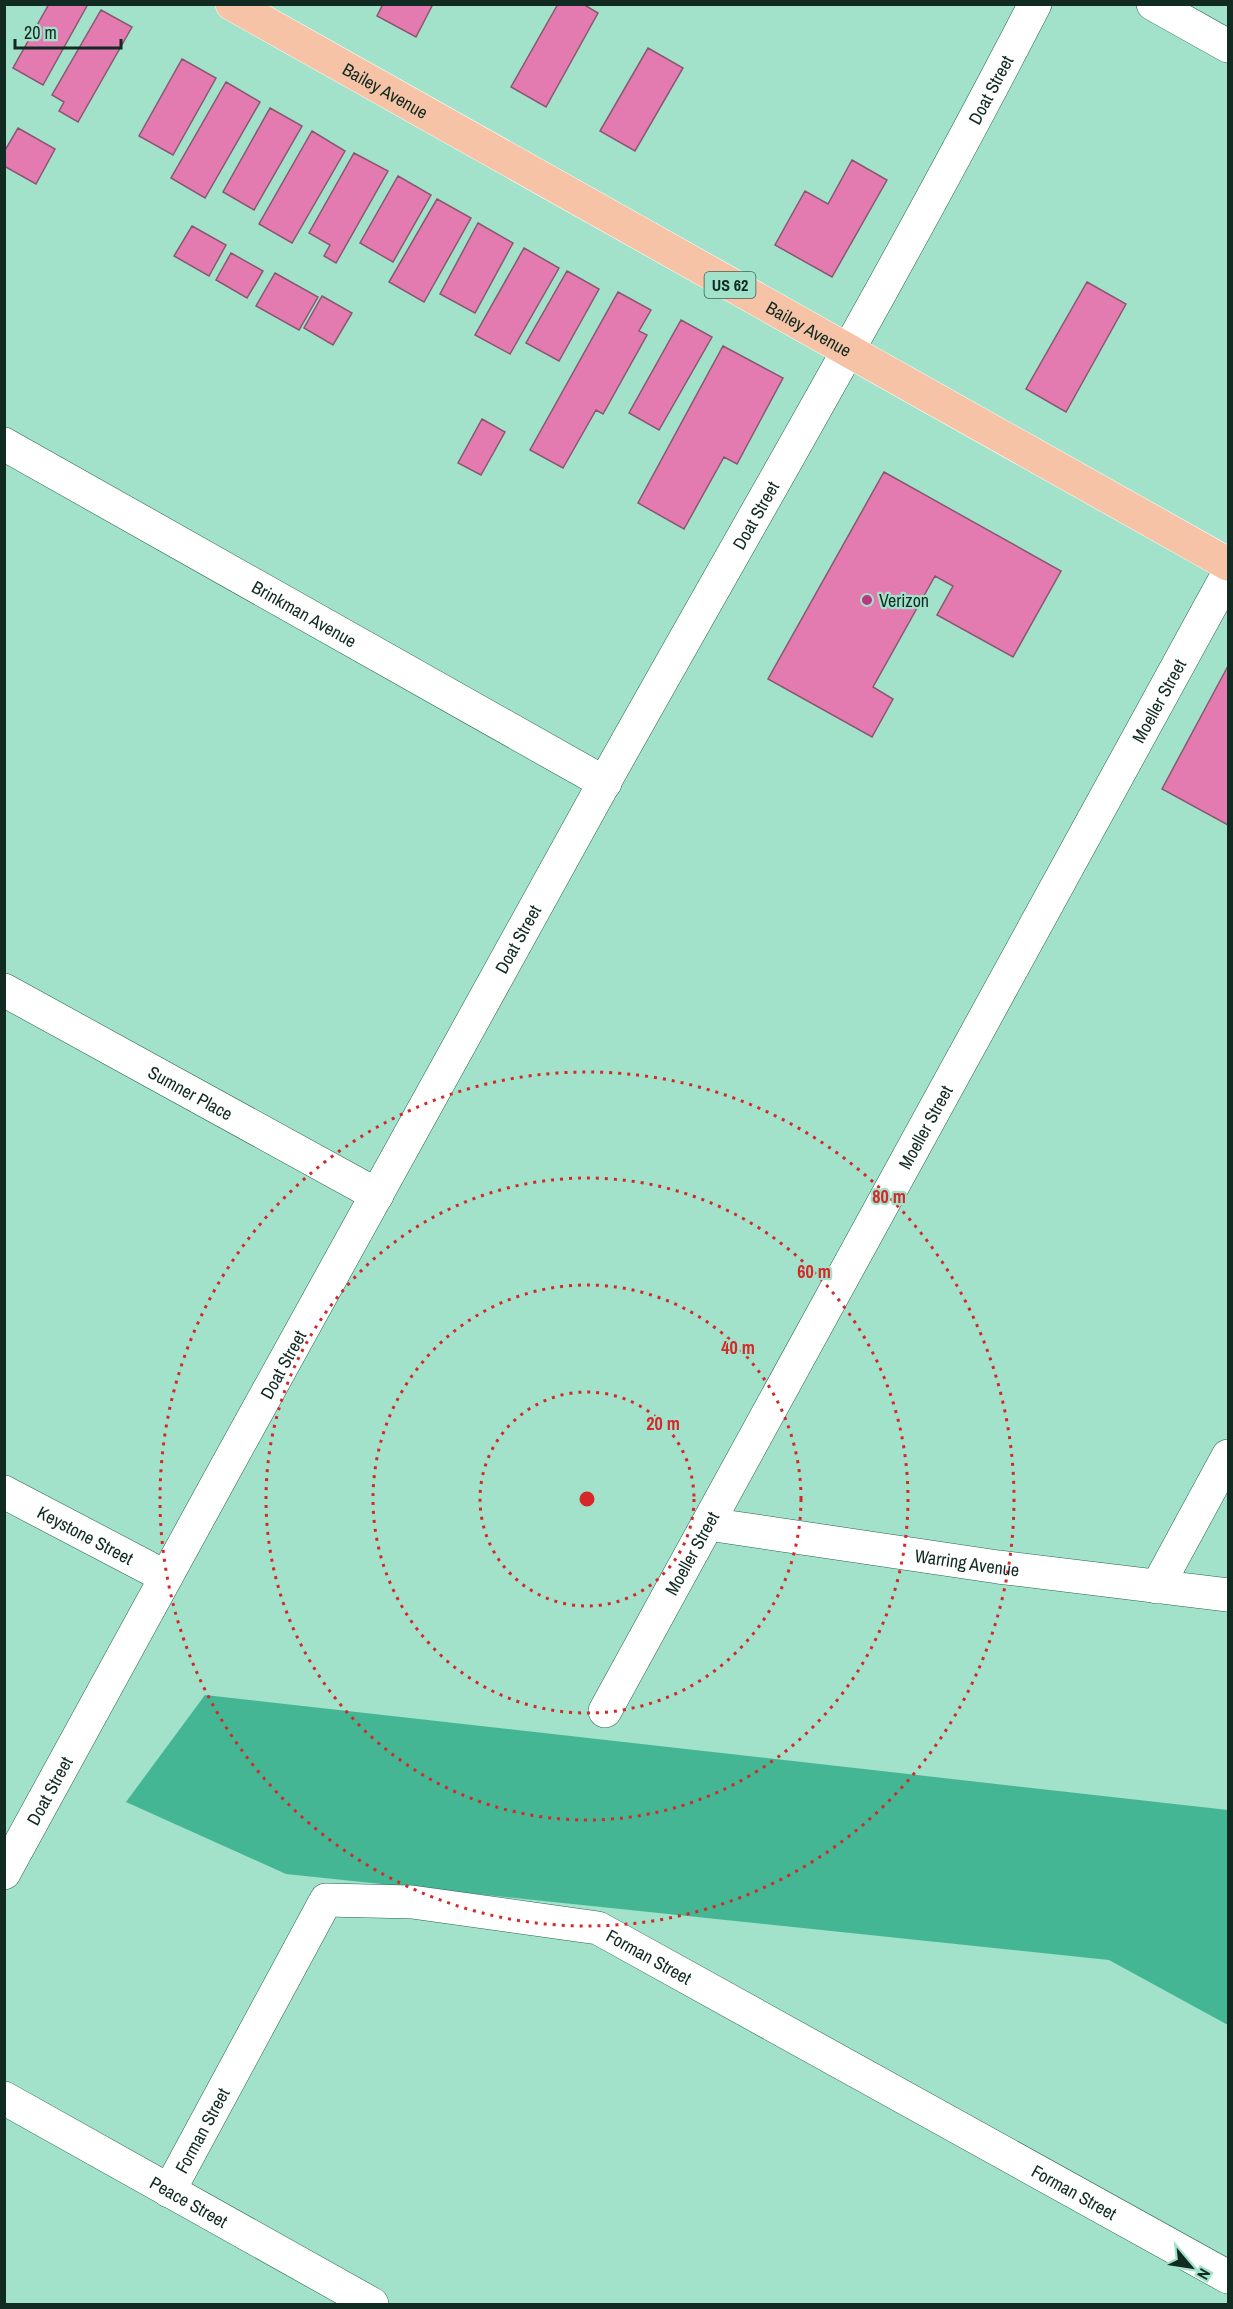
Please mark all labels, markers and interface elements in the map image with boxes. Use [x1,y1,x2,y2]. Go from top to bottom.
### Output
scale bar [15,12,122,50]
text: 20 m [24,20,57,45]
street label: Doat Street [962,51,1019,128]
street label: Bailey Avenue [338,56,433,124]
road number: US 62 [704,272,756,298]
street label: Bailey Avenue [762,294,856,362]
street label: Doat Street [726,476,785,554]
street label: Brinkman Avenue [248,574,361,653]
place label: Verizon [879,588,929,613]
marker: Verizon [860,593,874,607]
street label: Moeller Street [1126,654,1192,747]
street label: Doat Street [488,900,546,978]
street label: Sumner Place [144,1059,237,1126]
street label: Moeller Street [892,1081,958,1173]
text: 80 m [872,1184,906,1209]
text: 60 m [797,1259,831,1284]
street label: Doat Street [254,1326,312,1403]
text: 40 m [721,1335,755,1360]
text: 20 m [646,1411,680,1436]
centre of rings [577,1489,597,1509]
street label: Keystone Street [33,1499,138,1570]
street label: Moeller Street [658,1507,725,1599]
street label: Warring Avenue [913,1542,1021,1582]
street label: Doat Street [20,1752,78,1829]
street label: Forman Street [602,1923,696,1990]
street label: Forman Street [169,2083,235,2177]
street label: Forman Street [1027,2158,1121,2226]
street label: Peace Street [146,2170,232,2233]
north arrow [1161,2237,1221,2297]
text: N [1192,2265,1216,2284]

